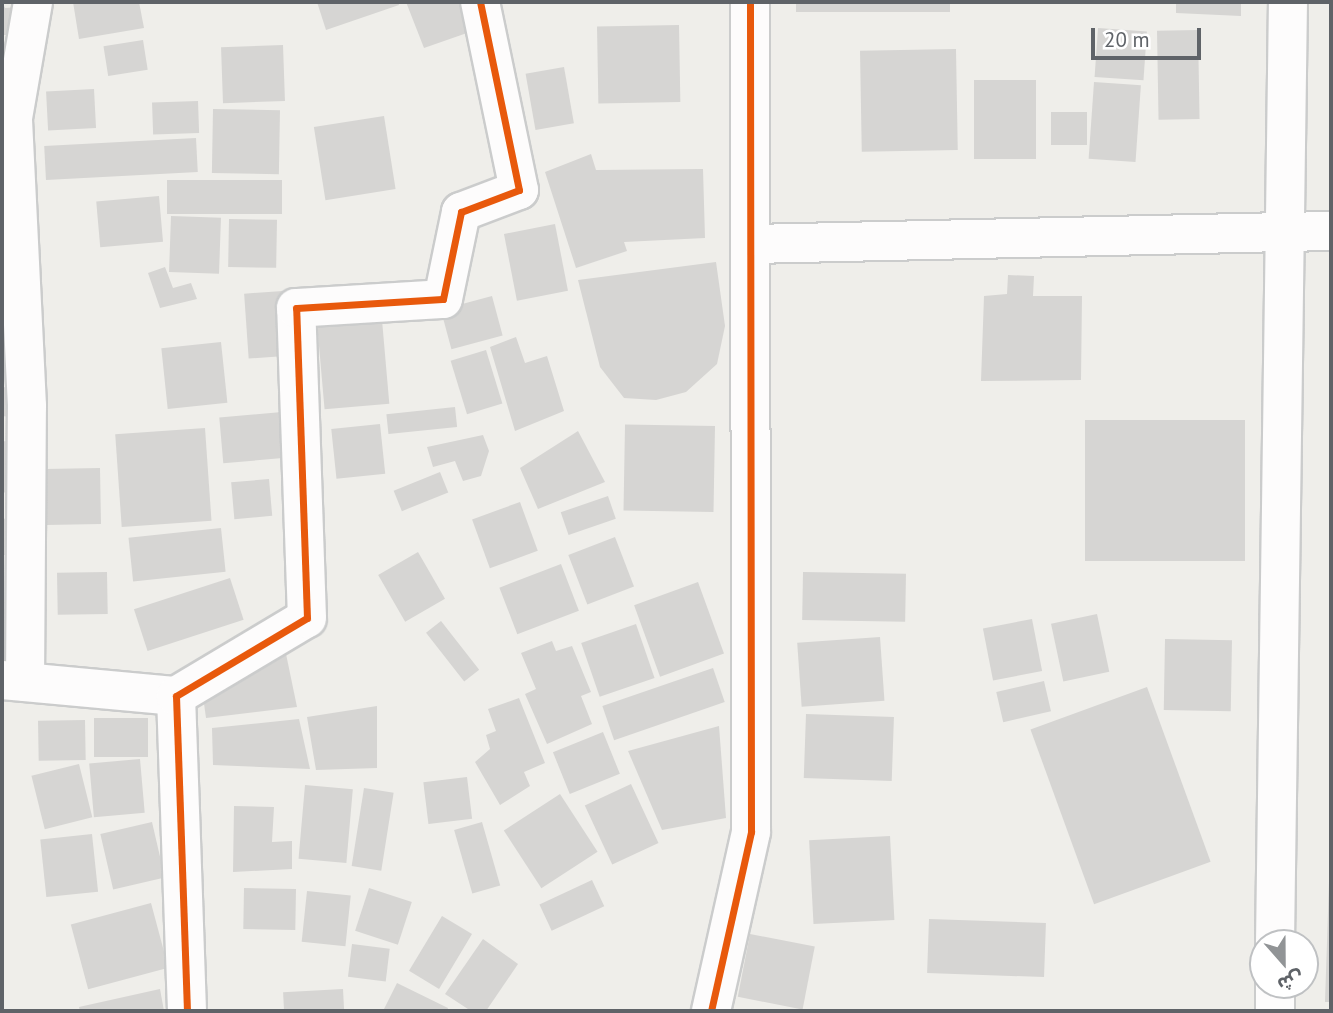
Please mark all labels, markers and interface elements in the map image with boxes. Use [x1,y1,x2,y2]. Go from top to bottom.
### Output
scale bar [1095,14,1205,58]
text: 20 m [1104,26,1150,53]
north arrow [1249,929,1319,999]
text: ش [1274,966,1307,998]

